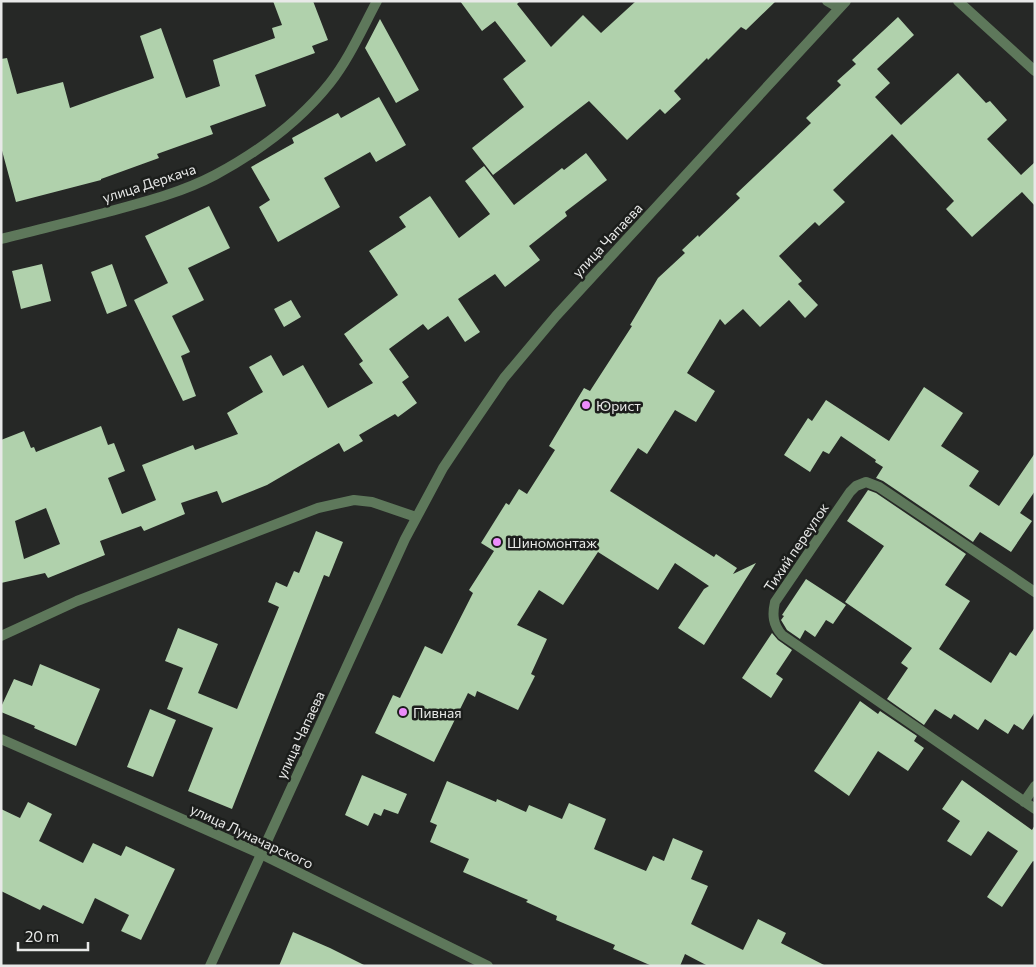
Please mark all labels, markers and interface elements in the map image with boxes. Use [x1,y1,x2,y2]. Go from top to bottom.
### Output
street label: улица Деркача [100,160,198,206]
street label: улица Чапаева [568,199,646,281]
place label: Юрист [596,397,641,414]
marker: Юрист [580,399,592,411]
street label: Тихий переулок [760,499,832,595]
place label: Шиномонтаж [507,534,597,551]
marker: Шиномонтаж [491,536,503,548]
street label: улица Чапаева [272,688,328,782]
place label: Пивная [413,704,462,721]
marker: Пивная [397,706,409,718]
street label: улица Луначарского [188,800,316,872]
scale bar [18,920,88,952]
text: 20 m [25,927,59,945]

